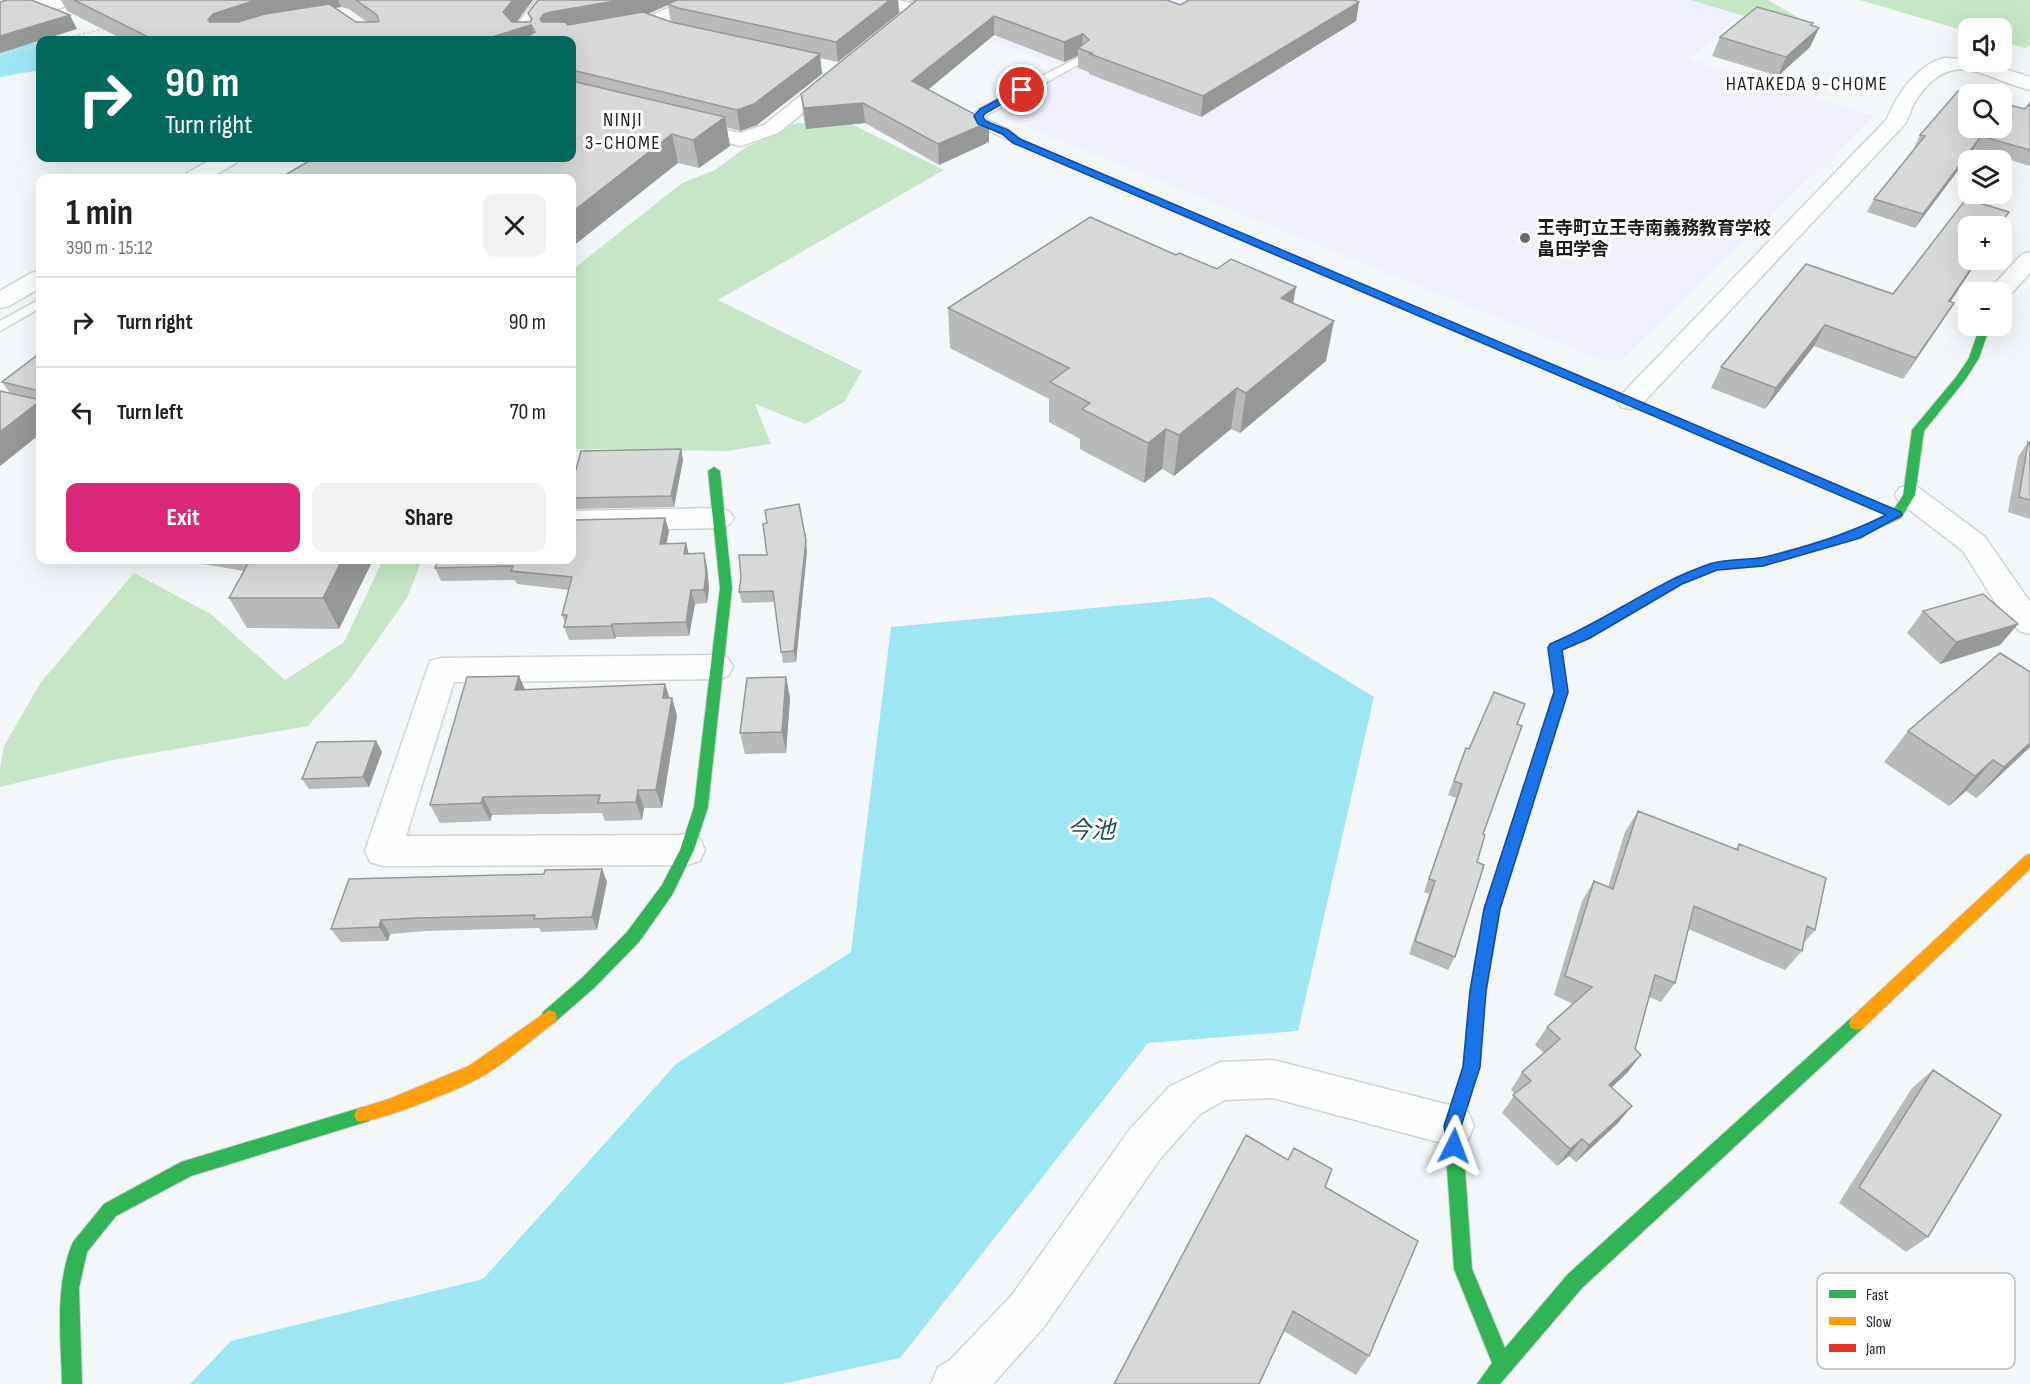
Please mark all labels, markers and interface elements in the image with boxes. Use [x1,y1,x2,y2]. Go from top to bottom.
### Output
map controls [1958,18,2012,336]
button: sound [1958,18,2012,72]
text: 90 m [165,58,239,109]
icon: right [66,60,144,138]
pin [996,64,1047,115]
district label: HATAKEDA 9-CHOME [1726,72,1888,96]
icon: arrive [1005,73,1038,106]
button: search [1958,84,2012,138]
district label: NINJI 3-CHOME [585,108,661,155]
text: Turn right [165,109,252,141]
button: layers [1958,150,2012,204]
text: 1 min [66,192,133,235]
button: close [483,194,546,257]
button: + [1958,216,2012,270]
place label: 王寺町立王寺南義務教育学校 畠田学舎 [1537,218,1771,260]
marker: 王寺町立王寺南義務教育学校 畠田学舎 [1518,231,1532,245]
text: 390 m · 15:12 [66,236,153,260]
button: − [1958,282,2012,336]
icon: right [66,306,99,339]
text: Turn right [117,309,193,336]
text: 90 m [509,309,546,336]
icon: left [66,396,99,429]
text: Turn left [117,399,183,426]
text: 70 m [510,399,546,426]
button: Exit [66,483,300,552]
button: Share [312,483,546,552]
water label: 今池 [1067,816,1117,845]
position arrow [1422,1114,1486,1178]
legend [1817,1273,2015,1369]
text: Fast [1866,1286,1889,1305]
text: Slow [1866,1313,1891,1332]
text: Jam [1865,1340,1886,1359]

